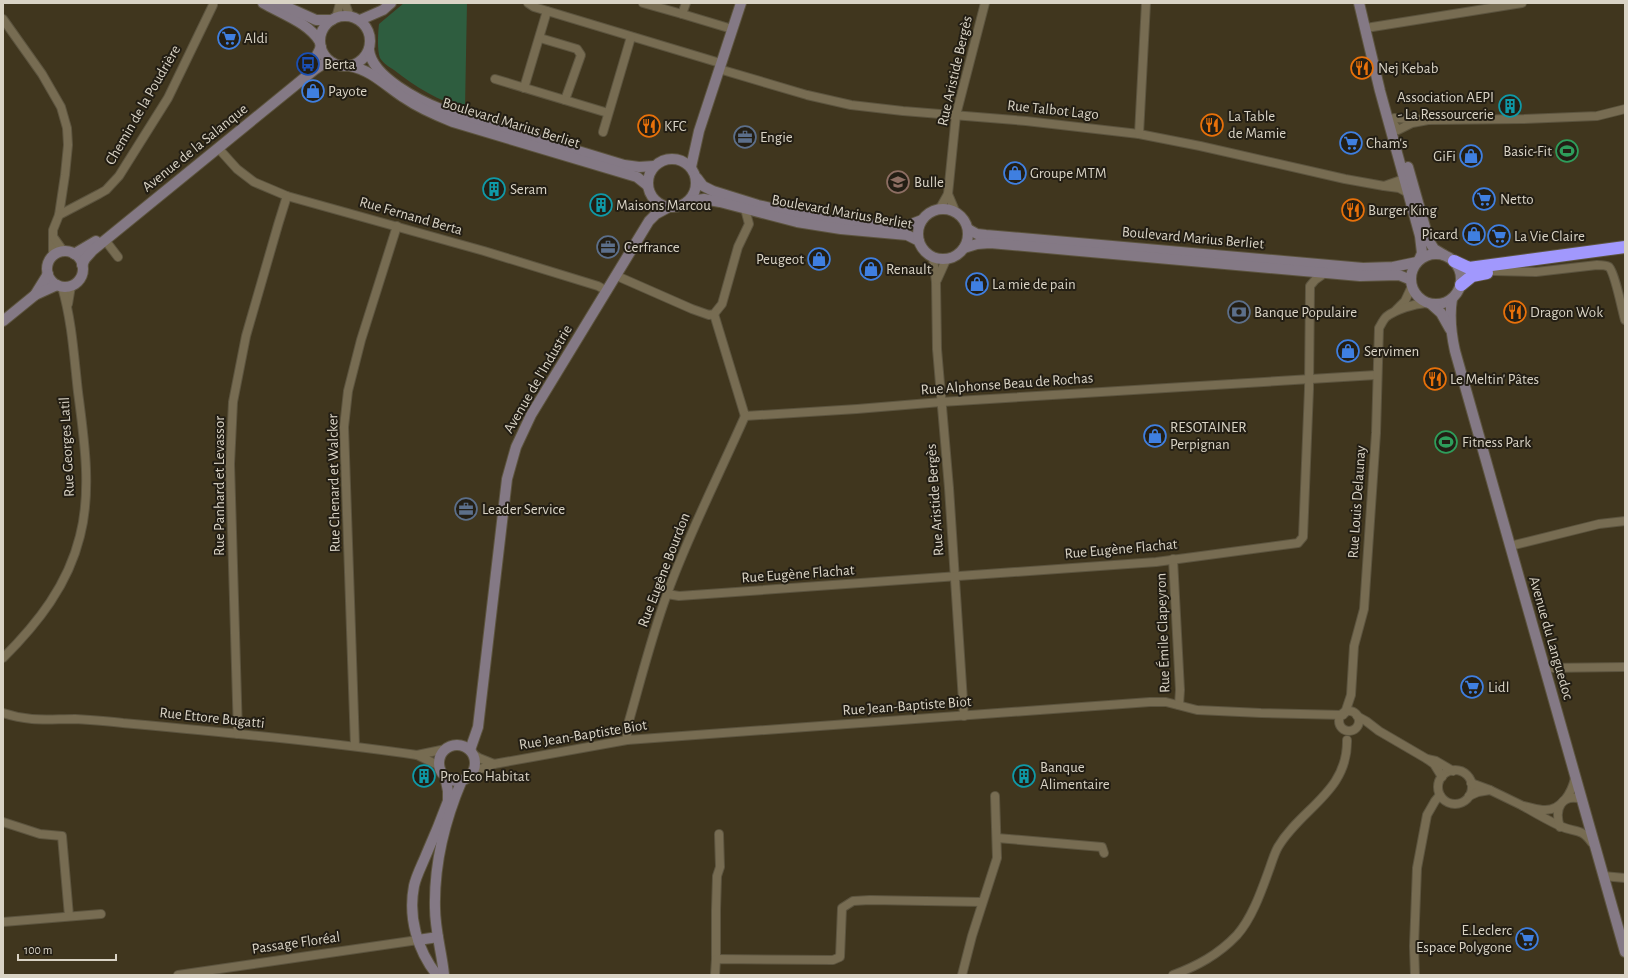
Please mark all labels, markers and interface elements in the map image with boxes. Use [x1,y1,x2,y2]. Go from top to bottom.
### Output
street label: Rue Aristide Bergès [935,14,975,128]
supermarket icon: Aldi [216,25,242,51]
place label: Aldi [244,31,268,46]
street label: Chemin de la Poudrière [103,42,183,168]
bus stop icon: Berta [295,51,321,77]
restaurant icon: Nej Kebab [1349,55,1375,81]
place label: Berta [324,57,355,72]
place label: Nej Kebab [1378,61,1439,76]
shop icon: Payote [300,78,326,104]
place label: Payote [328,84,367,99]
place label: Association AEPI - La Ressourcerie [1397,90,1494,122]
building icon: Association AEPI - La Ressourcerie [1497,93,1523,119]
street label: Boulevard Marius Berliet [441,95,582,151]
street label: Rue Talbot Lago [1006,98,1100,122]
street label: Avenue de la Salanque [140,101,251,195]
place label: La Table de Mamie [1228,109,1286,141]
restaurant icon: La Table de Mamie [1199,112,1225,138]
restaurant icon: KFC [636,113,662,139]
place label: KFC [664,119,687,134]
office icon: Engie [732,124,758,150]
place label: Engie [760,130,793,145]
supermarket icon: Cham's [1338,130,1364,156]
place label: Cham's [1366,136,1407,151]
sports icon: Basic-Fit [1554,138,1580,164]
shop icon: GiFi [1458,143,1484,169]
place label: Basic-Fit [1503,144,1552,159]
place label: GiFi [1433,149,1456,164]
shop icon: Groupe MTM [1002,160,1028,186]
place label: Groupe MTM [1030,166,1107,181]
school or university icon: Bulle [885,169,911,195]
place label: Bulle [914,175,944,190]
building icon: Seram [481,176,507,202]
place label: Seram [510,182,547,197]
supermarket icon: Netto [1471,186,1497,212]
building icon: Maisons Marcou [588,192,614,218]
street label: Boulevard Marius Berliet [770,192,914,232]
place label: Netto [1500,192,1534,207]
street label: Rue Fernand Berta [358,194,464,238]
restaurant icon: Burger King [1340,197,1366,223]
place label: Maisons Marcou [616,198,711,213]
place label: Burger King [1368,203,1438,218]
shop icon: Picard [1461,221,1487,247]
supermarket icon: La Vie Claire [1486,223,1512,249]
street label: Boulevard Marius Berliet [1121,224,1265,252]
place label: Picard [1422,227,1458,242]
place label: La Vie Claire [1514,229,1585,244]
office icon: Cerfrance [595,234,621,260]
place label: Cerfrance [624,240,680,255]
shop icon: Peugeot [806,246,832,272]
place label: Peugeot [756,252,804,267]
shop icon: Renault [858,256,884,282]
place label: Renault [886,262,932,277]
shop icon: La mie de pain [964,271,990,297]
place label: La mie de pain [992,277,1076,292]
bank icon: Banque Populaire [1226,299,1252,325]
restaurant icon: Dragon Wok [1502,299,1528,325]
place label: Banque Populaire [1254,305,1357,320]
place label: Dragon Wok [1530,305,1603,320]
street label: Avenue de l'Industrie [501,322,575,436]
shop icon: Servimen [1335,338,1361,364]
place label: Servimen [1364,344,1419,359]
restaurant icon: Le Meltin' Pâtes [1422,366,1448,392]
street label: Rue Alphonse Beau de Rochas [920,370,1094,398]
place label: Le Meltin' Pâtes [1450,372,1539,387]
street label: Rue Georges Latil [57,397,77,497]
street label: Rue Chenard et Walcker [325,413,343,552]
street label: Rue Panhard et Levassor [212,416,227,556]
place label: RESOTAINER Perpignan [1170,420,1247,452]
shop icon: RESOTAINER Perpignan [1142,423,1168,449]
sports icon: Fitness Park [1433,429,1459,455]
place label: Fitness Park [1462,435,1531,450]
street label: Rue Aristide Bergès [924,443,946,557]
street label: Rue Louis Delaunay [1346,444,1368,559]
office icon: Leader Service [453,496,479,522]
place label: Leader Service [482,502,565,517]
street label: Rue Eugène Bourdon [635,511,693,629]
street label: Rue Eugène Flachat [1064,537,1178,561]
street label: Rue Eugène Flachat [741,563,855,585]
street label: Rue Émile Clapeyron [1151,573,1173,693]
street label: Avenue du Languedoc [1526,575,1576,702]
supermarket icon: Lidl [1459,674,1485,700]
place label: Lidl [1488,680,1509,695]
street label: Rue Jean-Baptiste Biot [842,694,972,718]
street label: Rue Ettore Bugatti [159,705,265,731]
street label: Rue Jean-Baptiste Biot [518,717,648,753]
place label: Banque Alimentaire [1040,760,1110,792]
building icon: Pro Eco Habitat [411,763,437,789]
building icon: Banque Alimentaire [1011,763,1037,789]
place label: Pro Eco Habitat [440,769,530,784]
place label: E.Leclerc Espace Polygone [1416,923,1512,955]
supermarket icon: E.Leclerc Espace Polygone [1514,926,1540,952]
street label: Passage Floréal [251,929,341,957]
scale bar [18,936,116,962]
text: 100 m [24,944,52,956]

